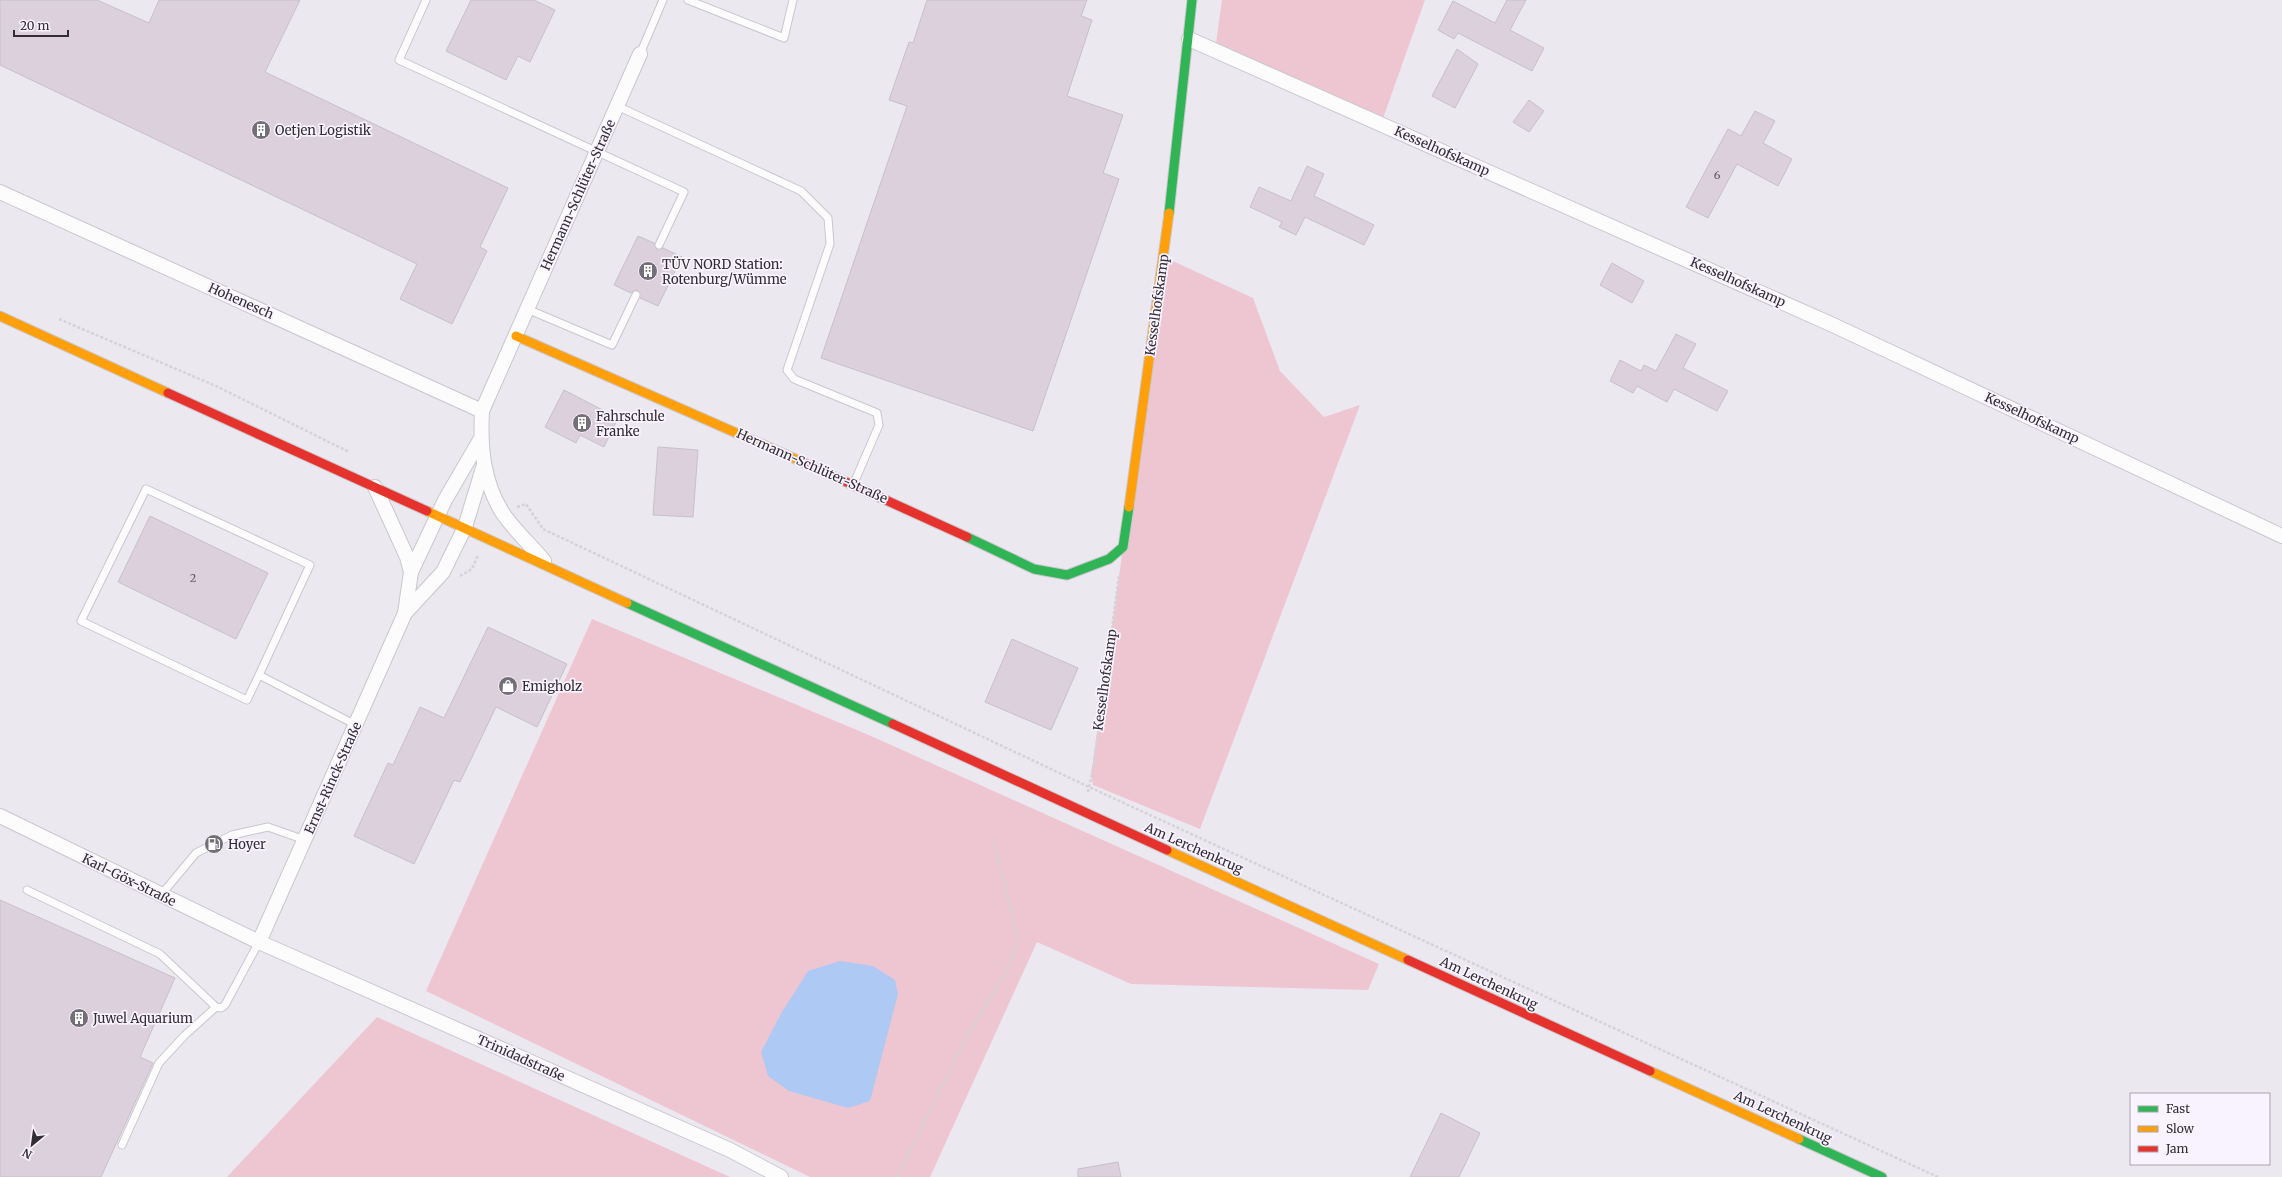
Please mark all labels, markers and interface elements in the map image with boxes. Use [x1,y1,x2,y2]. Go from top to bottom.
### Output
scale bar [14,12,68,38]
text: 20 m [20,18,49,33]
street label: Hermann-Schlüter-Straße [537,117,619,273]
building icon: Oetjen Logistik [250,119,272,141]
place label: Oetjen Logistik [275,122,372,139]
street label: Kesselhofskamp [1392,122,1492,180]
house number: 6 [1714,168,1721,182]
street label: Kesselhofskamp [1141,253,1173,357]
street label: Kesselhofskamp [1688,253,1788,311]
place label: TÜV NORD Station: Rotenburg/Wümme [662,256,787,288]
building icon: TÜV NORD Station: Rotenburg/Wümme [637,260,659,282]
street label: Hohenesch [206,279,277,323]
street label: Kesselhofskamp [1982,389,2082,447]
place label: Fahrschule Franke [596,408,665,440]
building icon: Fahrschule Franke [571,412,593,434]
street label: Hermann-Schlüter-Straße [734,425,890,507]
house number: 2 [190,571,196,585]
street label: Kesselhofskamp [1089,628,1121,732]
shop icon: Emigholz [497,675,519,697]
place label: Emigholz [522,678,582,695]
street label: Ernst-Rinck-Straße [301,719,365,837]
street label: Am Lerchenkrug [1141,818,1246,877]
fuel station icon: Hoyer [203,833,225,855]
place label: Hoyer [228,836,266,853]
street label: Karl-Göx-Straße [79,850,179,910]
street label: Am Lerchenkrug [1436,952,1541,1013]
building icon: Juwel Aquarium [68,1007,90,1029]
place label: Juwel Aquarium [92,1010,193,1027]
street label: Trinidadstraße [474,1031,568,1085]
street label: Am Lerchenkrug [1730,1086,1835,1147]
legend [2130,1093,2270,1165]
text: Fast [2166,1101,2190,1116]
text: Slow [2166,1121,2195,1136]
north arrow [12,1125,52,1165]
text: Jam [2165,1141,2189,1156]
text: N [20,1145,34,1162]

